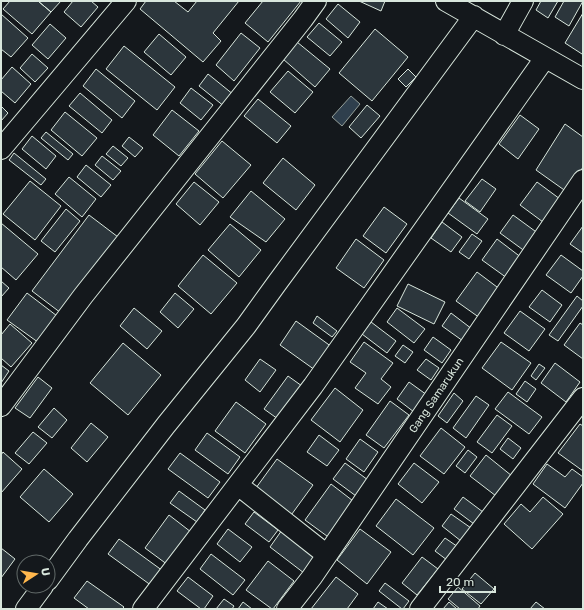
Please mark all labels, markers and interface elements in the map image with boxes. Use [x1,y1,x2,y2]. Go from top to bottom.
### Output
street label: Gang Samarukun [406,355,466,435]
north arrow [16,554,56,594]
text: U [38,567,52,577]
scale bar [440,568,495,594]
text: 20 m [446,575,474,589]

